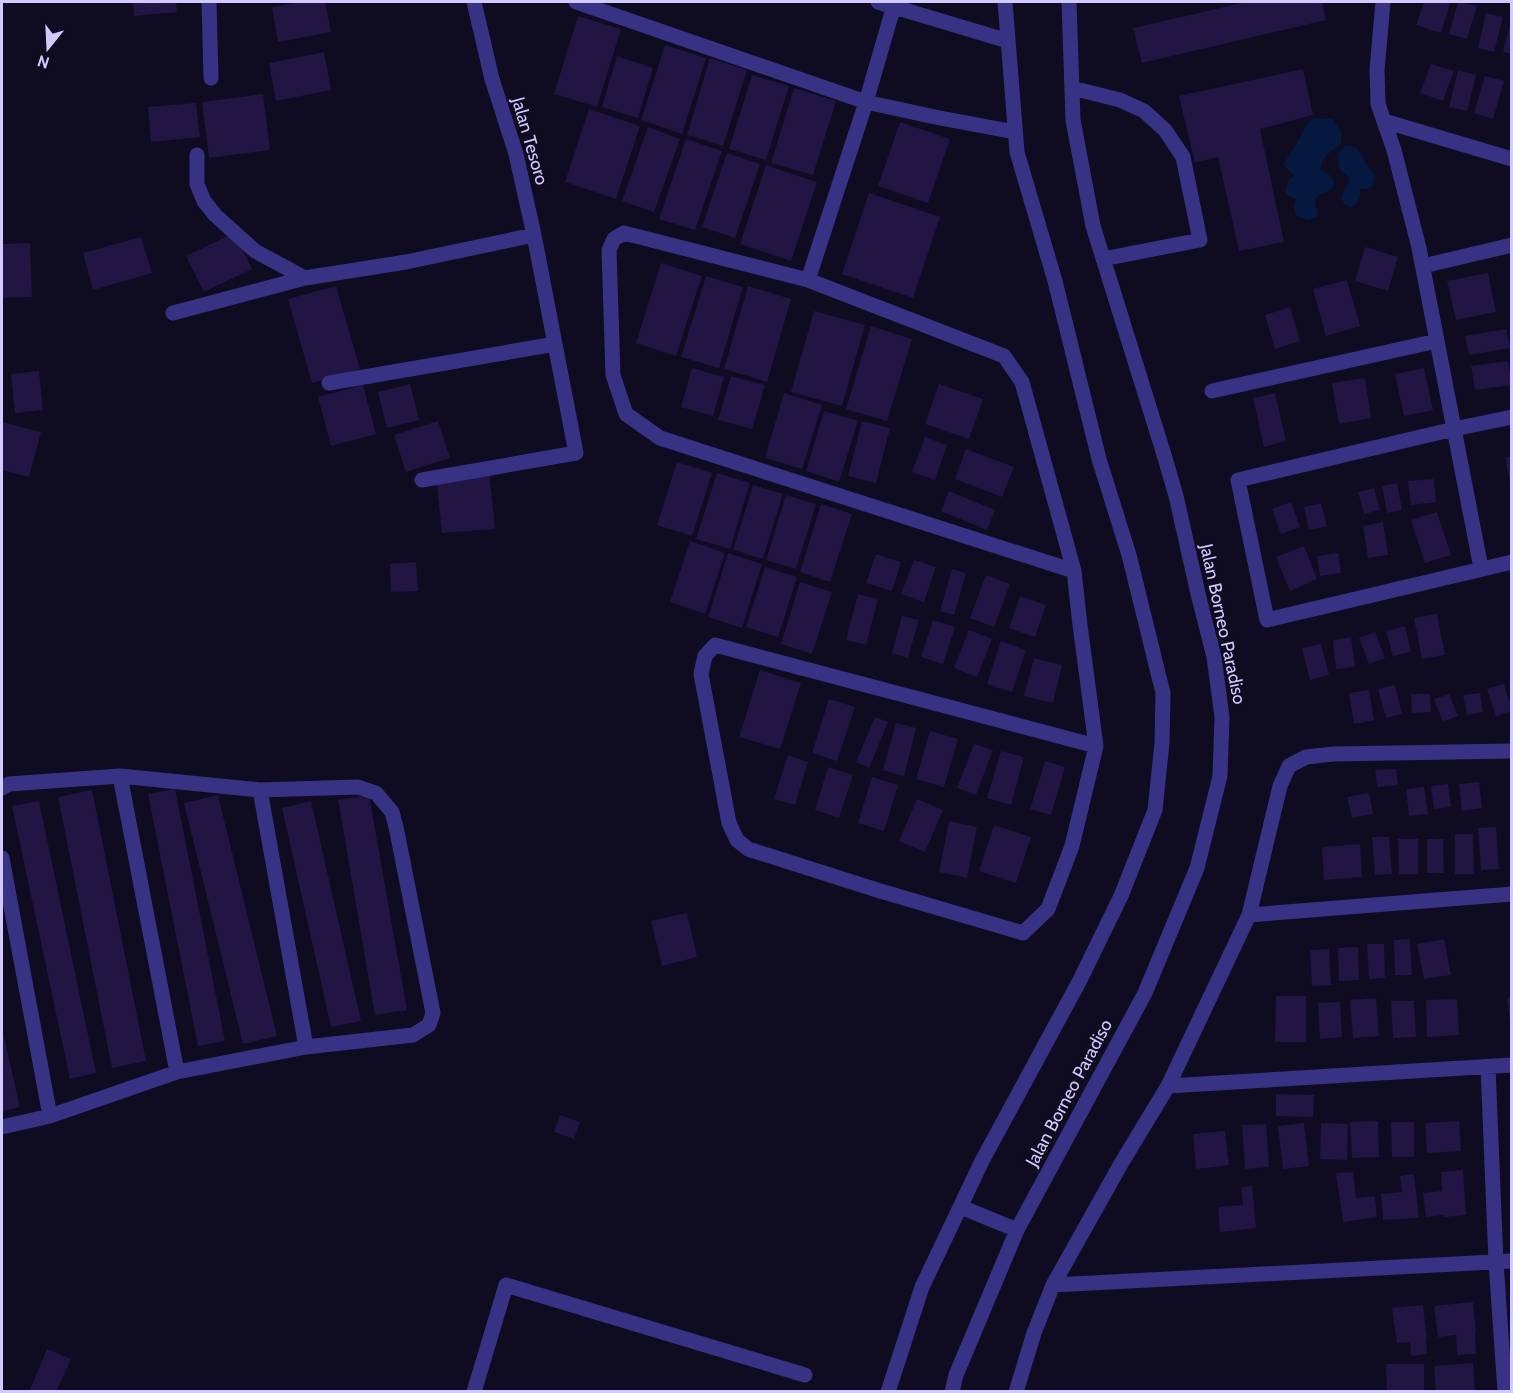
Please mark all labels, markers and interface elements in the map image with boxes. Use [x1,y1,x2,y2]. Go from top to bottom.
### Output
north arrow [18,18,78,78]
text: N [35,51,52,73]
street label: Jalan Tesoro [507,94,553,187]
street label: Jalan Borneo Paradiso [1195,541,1251,706]
street label: Jalan Borneo Paradiso [1020,1016,1117,1171]

